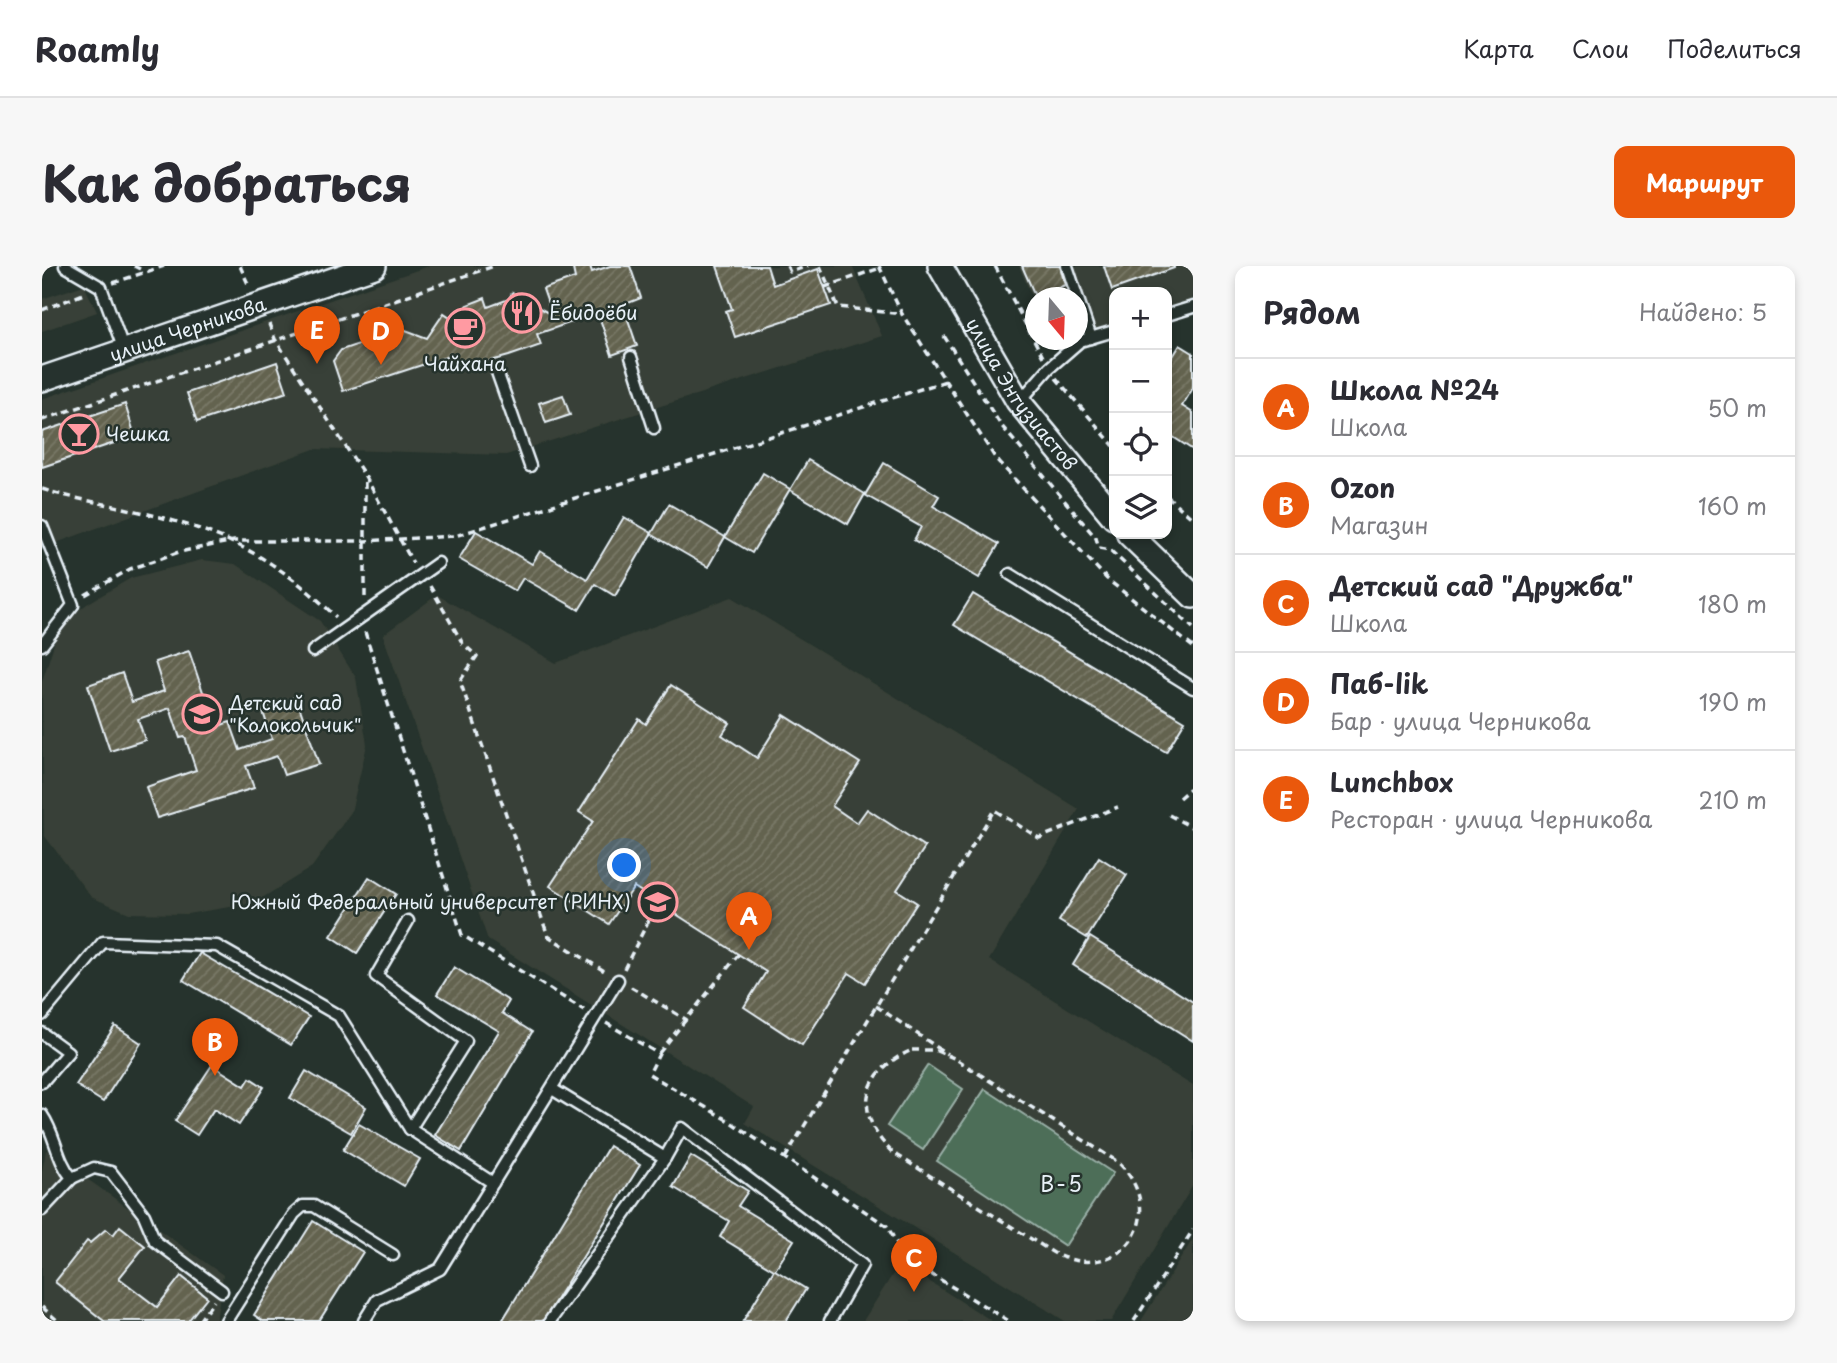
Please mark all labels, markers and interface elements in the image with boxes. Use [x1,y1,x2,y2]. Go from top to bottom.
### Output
text: Roamly [35,23,160,73]
text: Карта [1463,30,1534,66]
text: Слои [1572,30,1629,66]
text: Поделиться [1667,30,1802,66]
text: Как добраться [42,145,412,219]
button: Маршрут [1614,146,1795,218]
north arrow [1025,287,1088,350]
map controls [1109,287,1172,539]
button: + [1109,287,1172,350]
street label: улица Черникова [106,289,270,368]
text: Рядом [1263,289,1361,334]
restaurant icon: Ёбидоёби [501,292,543,334]
text: Найдено: 5 [1639,294,1767,329]
place label: Ёбидоёби [549,298,637,326]
pin: E [294,306,340,364]
pin: D [358,307,404,365]
cafe icon: Чайхана [444,307,486,349]
street label: улица Энтузиастов [960,312,1085,476]
place label: Чайхана [424,349,506,377]
button: − [1109,350,1172,413]
text: Школа №24 [1330,370,1499,409]
text: A [1277,390,1295,425]
text: 50 m [1707,390,1767,425]
text: Школа [1330,409,1407,444]
bar icon: Чешка [58,413,100,455]
button: locate [1109,413,1172,476]
place label: Чешка [106,419,170,447]
text: Ozon [1330,468,1395,507]
button: layers [1109,476,1172,539]
text: B [1278,488,1294,523]
text: 160 m [1698,488,1767,523]
text: Магазин [1330,507,1429,542]
text: Детский сад "Дружба" [1330,566,1633,605]
text: C [1277,586,1295,621]
text: 180 m [1698,586,1767,621]
text: Школа [1330,605,1407,640]
text: Паб-lik [1330,664,1428,703]
text: D [1277,684,1295,719]
text: 190 m [1699,684,1767,719]
place label: Детский сад "Колокольчик" [228,688,362,738]
school or university icon: Детский сад "Колокольчик" [181,693,223,735]
text: Бар · улица Черникова [1330,703,1591,738]
text: Lunchbox [1330,762,1454,801]
text: E [1279,782,1293,817]
text: 210 m [1699,782,1767,817]
text: Ресторан · улица Черникова [1330,801,1652,836]
your location [607,848,641,882]
school or university icon: Южный Федеральный университет (РИНХ) [637,881,679,923]
place label: Южный Федеральный университет (РИНХ) [231,887,631,915]
pin: A [726,892,772,950]
pin: B [192,1018,238,1076]
district label: В-5 [1040,1167,1084,1199]
pin: C [891,1234,937,1292]

